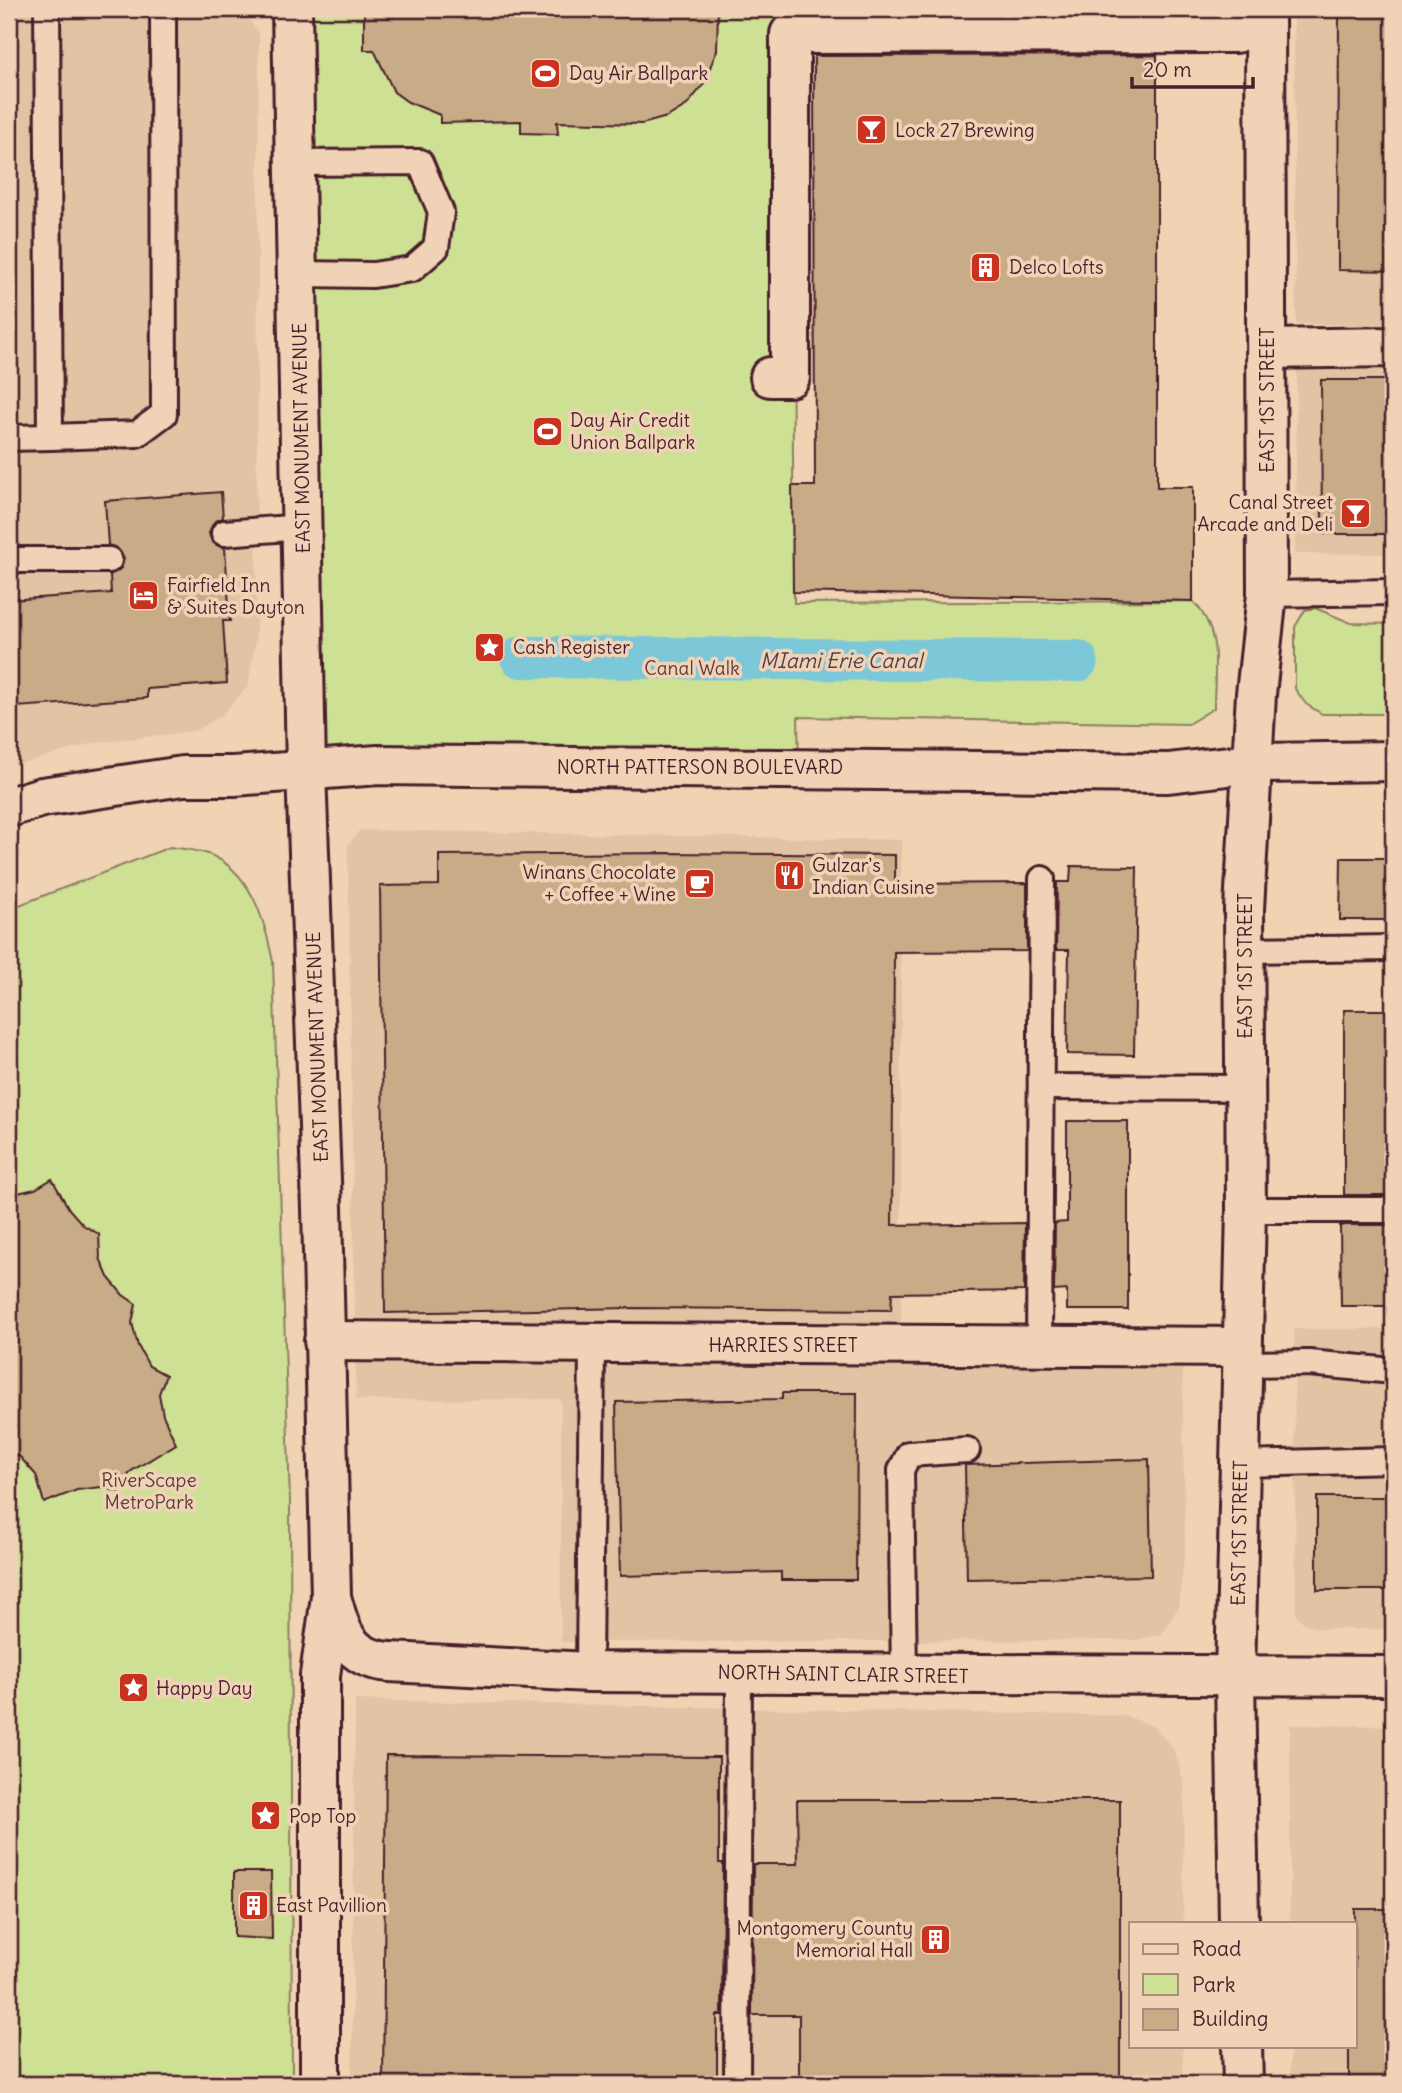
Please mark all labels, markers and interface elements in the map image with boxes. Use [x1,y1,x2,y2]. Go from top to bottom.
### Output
scale bar [1132,46,1253,90]
sports icon: Day Air Ballpark [529,56,563,90]
text: 20 m [1143,56,1192,83]
place label: Day Air Ballpark [569,61,709,85]
bar icon: Lock 27 Brewing [855,113,889,147]
place label: Lock 27 Brewing [895,118,1035,142]
building icon: Delco Lofts [969,250,1003,284]
place label: Delco Lofts [1009,255,1104,279]
street label: EAST MONUMENT AVENUE [287,322,315,554]
street label: EAST 1ST STREET [1255,327,1279,473]
place label: Day Air Credit Union Ballpark [570,408,696,454]
sports icon: Day Air Credit Union Ballpark [530,414,564,448]
place label: Canal Street Arcade and Deli [1197,490,1333,536]
bar icon: Canal Street Arcade and Deli [1339,496,1373,530]
place label: Fairfield Inn & Suites Dayton [167,573,305,619]
hotel icon: Fairfield Inn & Suites Dayton [127,579,161,613]
place icon: Cash Register [473,630,507,664]
place label: Cash Register [513,635,630,659]
water label: MIami Erie Canal [760,647,925,674]
park label: Canal Walk [644,656,740,680]
street label: NORTH PATTERSON BOULEVARD [557,755,843,779]
place label: Gulzar's Indian Cuisine [812,853,935,899]
restaurant icon: Gulzar's Indian Cuisine [772,859,806,893]
place label: Winans Chocolate + Coffee + Wine [523,860,676,906]
cafe icon: Winans Chocolate + Coffee + Wine [682,866,716,900]
street label: EAST 1ST STREET [1233,893,1257,1039]
street label: EAST MONUMENT AVENUE [301,931,333,1163]
street label: HARRIES STREET [708,1333,858,1357]
street label: EAST 1ST STREET [1226,1460,1252,1606]
park label: RiverScape MetroPark [101,1468,197,1514]
street label: NORTH SAINT CLAIR STREET [717,1660,969,1688]
place icon: Happy Day [116,1671,150,1705]
place label: Happy Day [156,1676,252,1700]
place icon: Pop Top [249,1799,283,1833]
place label: Pop Top [289,1804,356,1828]
building icon: East Pavillion [236,1888,270,1922]
place label: East Pavillion [276,1893,387,1917]
place label: Montgomery County Memorial Hall [736,1916,913,1962]
building icon: Montgomery County Memorial Hall [919,1922,953,1956]
legend [1129,1922,1356,2048]
text: Road [1192,1935,1241,1962]
text: Park [1192,1971,1235,1998]
text: Building [1192,2005,1268,2032]

